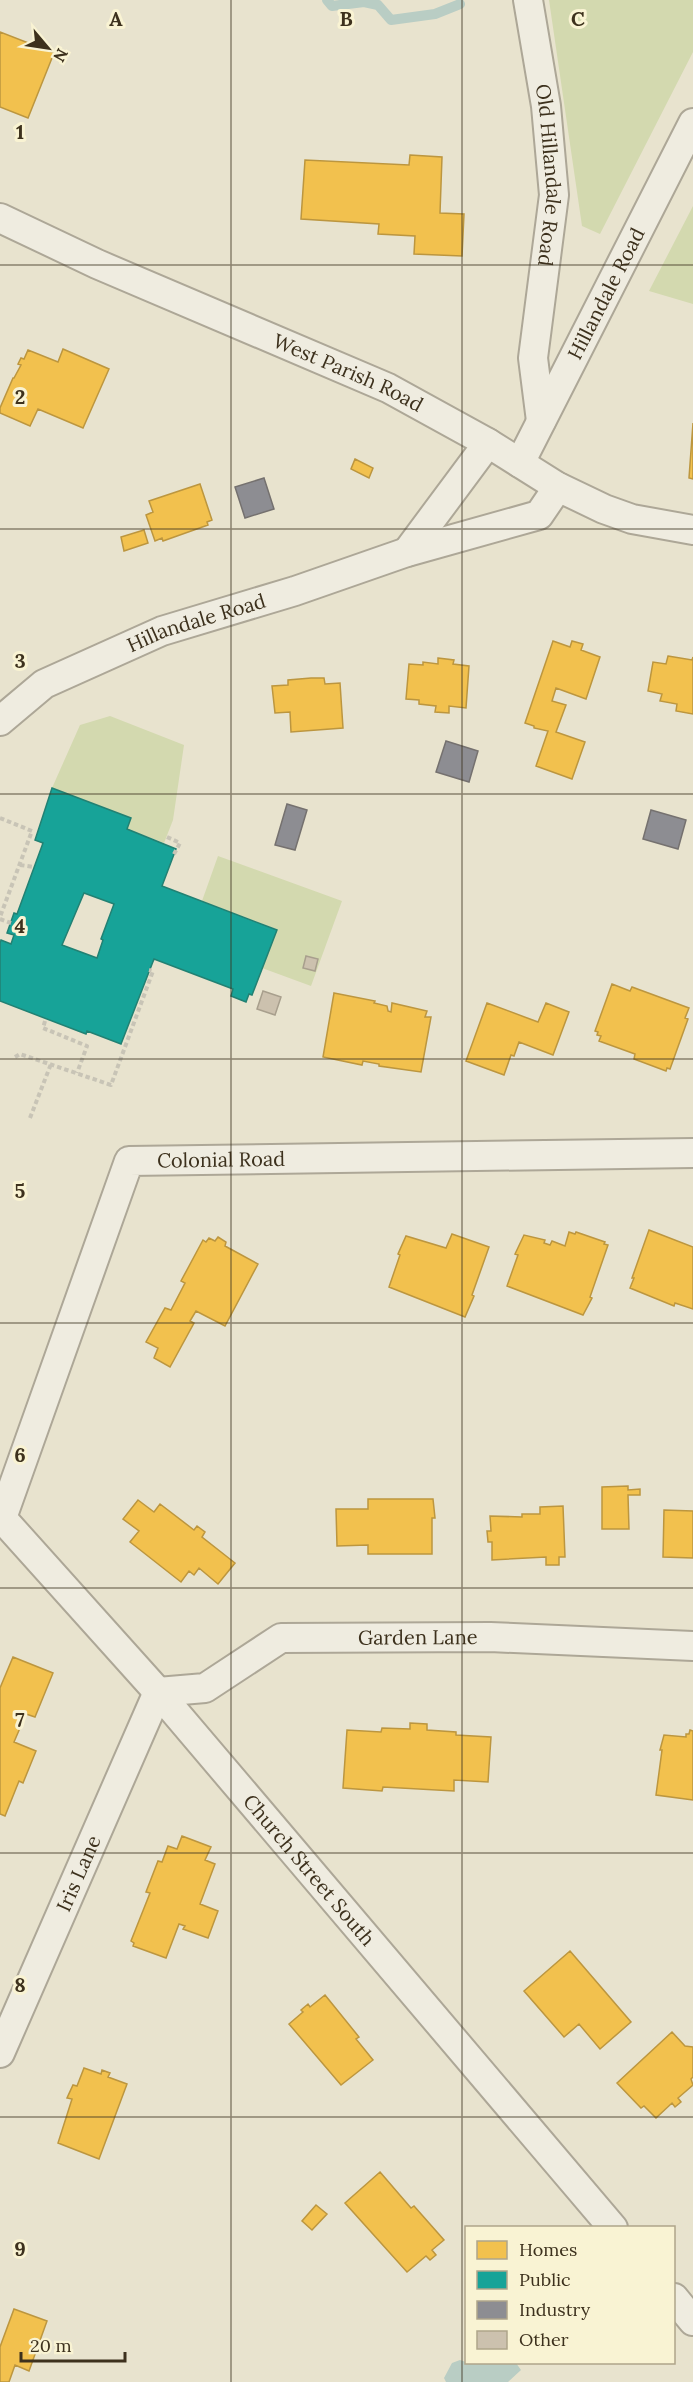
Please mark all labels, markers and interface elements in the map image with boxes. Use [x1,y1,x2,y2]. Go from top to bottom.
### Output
text: A [109,6,123,31]
text: B [339,6,353,31]
text: C [571,6,585,31]
north arrow [18,18,78,78]
text: N [49,45,73,66]
street label: Old Hillandale Road [530,82,567,268]
text: 1 [16,119,24,144]
street label: Hillandale Road [562,223,650,364]
street label: West Parish Road [270,328,428,417]
text: 2 [15,384,25,409]
street label: Hillandale Road [123,588,268,657]
text: 3 [14,648,26,673]
text: 4 [15,913,26,938]
street label: Colonial Road [157,1146,285,1173]
text: 5 [15,1178,26,1203]
text: 6 [14,1442,26,1467]
street label: Garden Lane [358,1624,478,1650]
text: 7 [15,1707,25,1732]
street label: Church Street South [238,1789,381,1951]
street label: Iris Lane [51,1831,106,1915]
text: 8 [14,1972,26,1997]
legend [465,2226,675,2364]
text: 9 [14,2236,26,2261]
text: Homes [519,2238,577,2261]
text: Public [519,2268,571,2291]
text: Industry [519,2298,591,2321]
scale bar [21,2325,124,2363]
text: Other [519,2328,569,2351]
text: 20 m [30,2334,72,2357]

